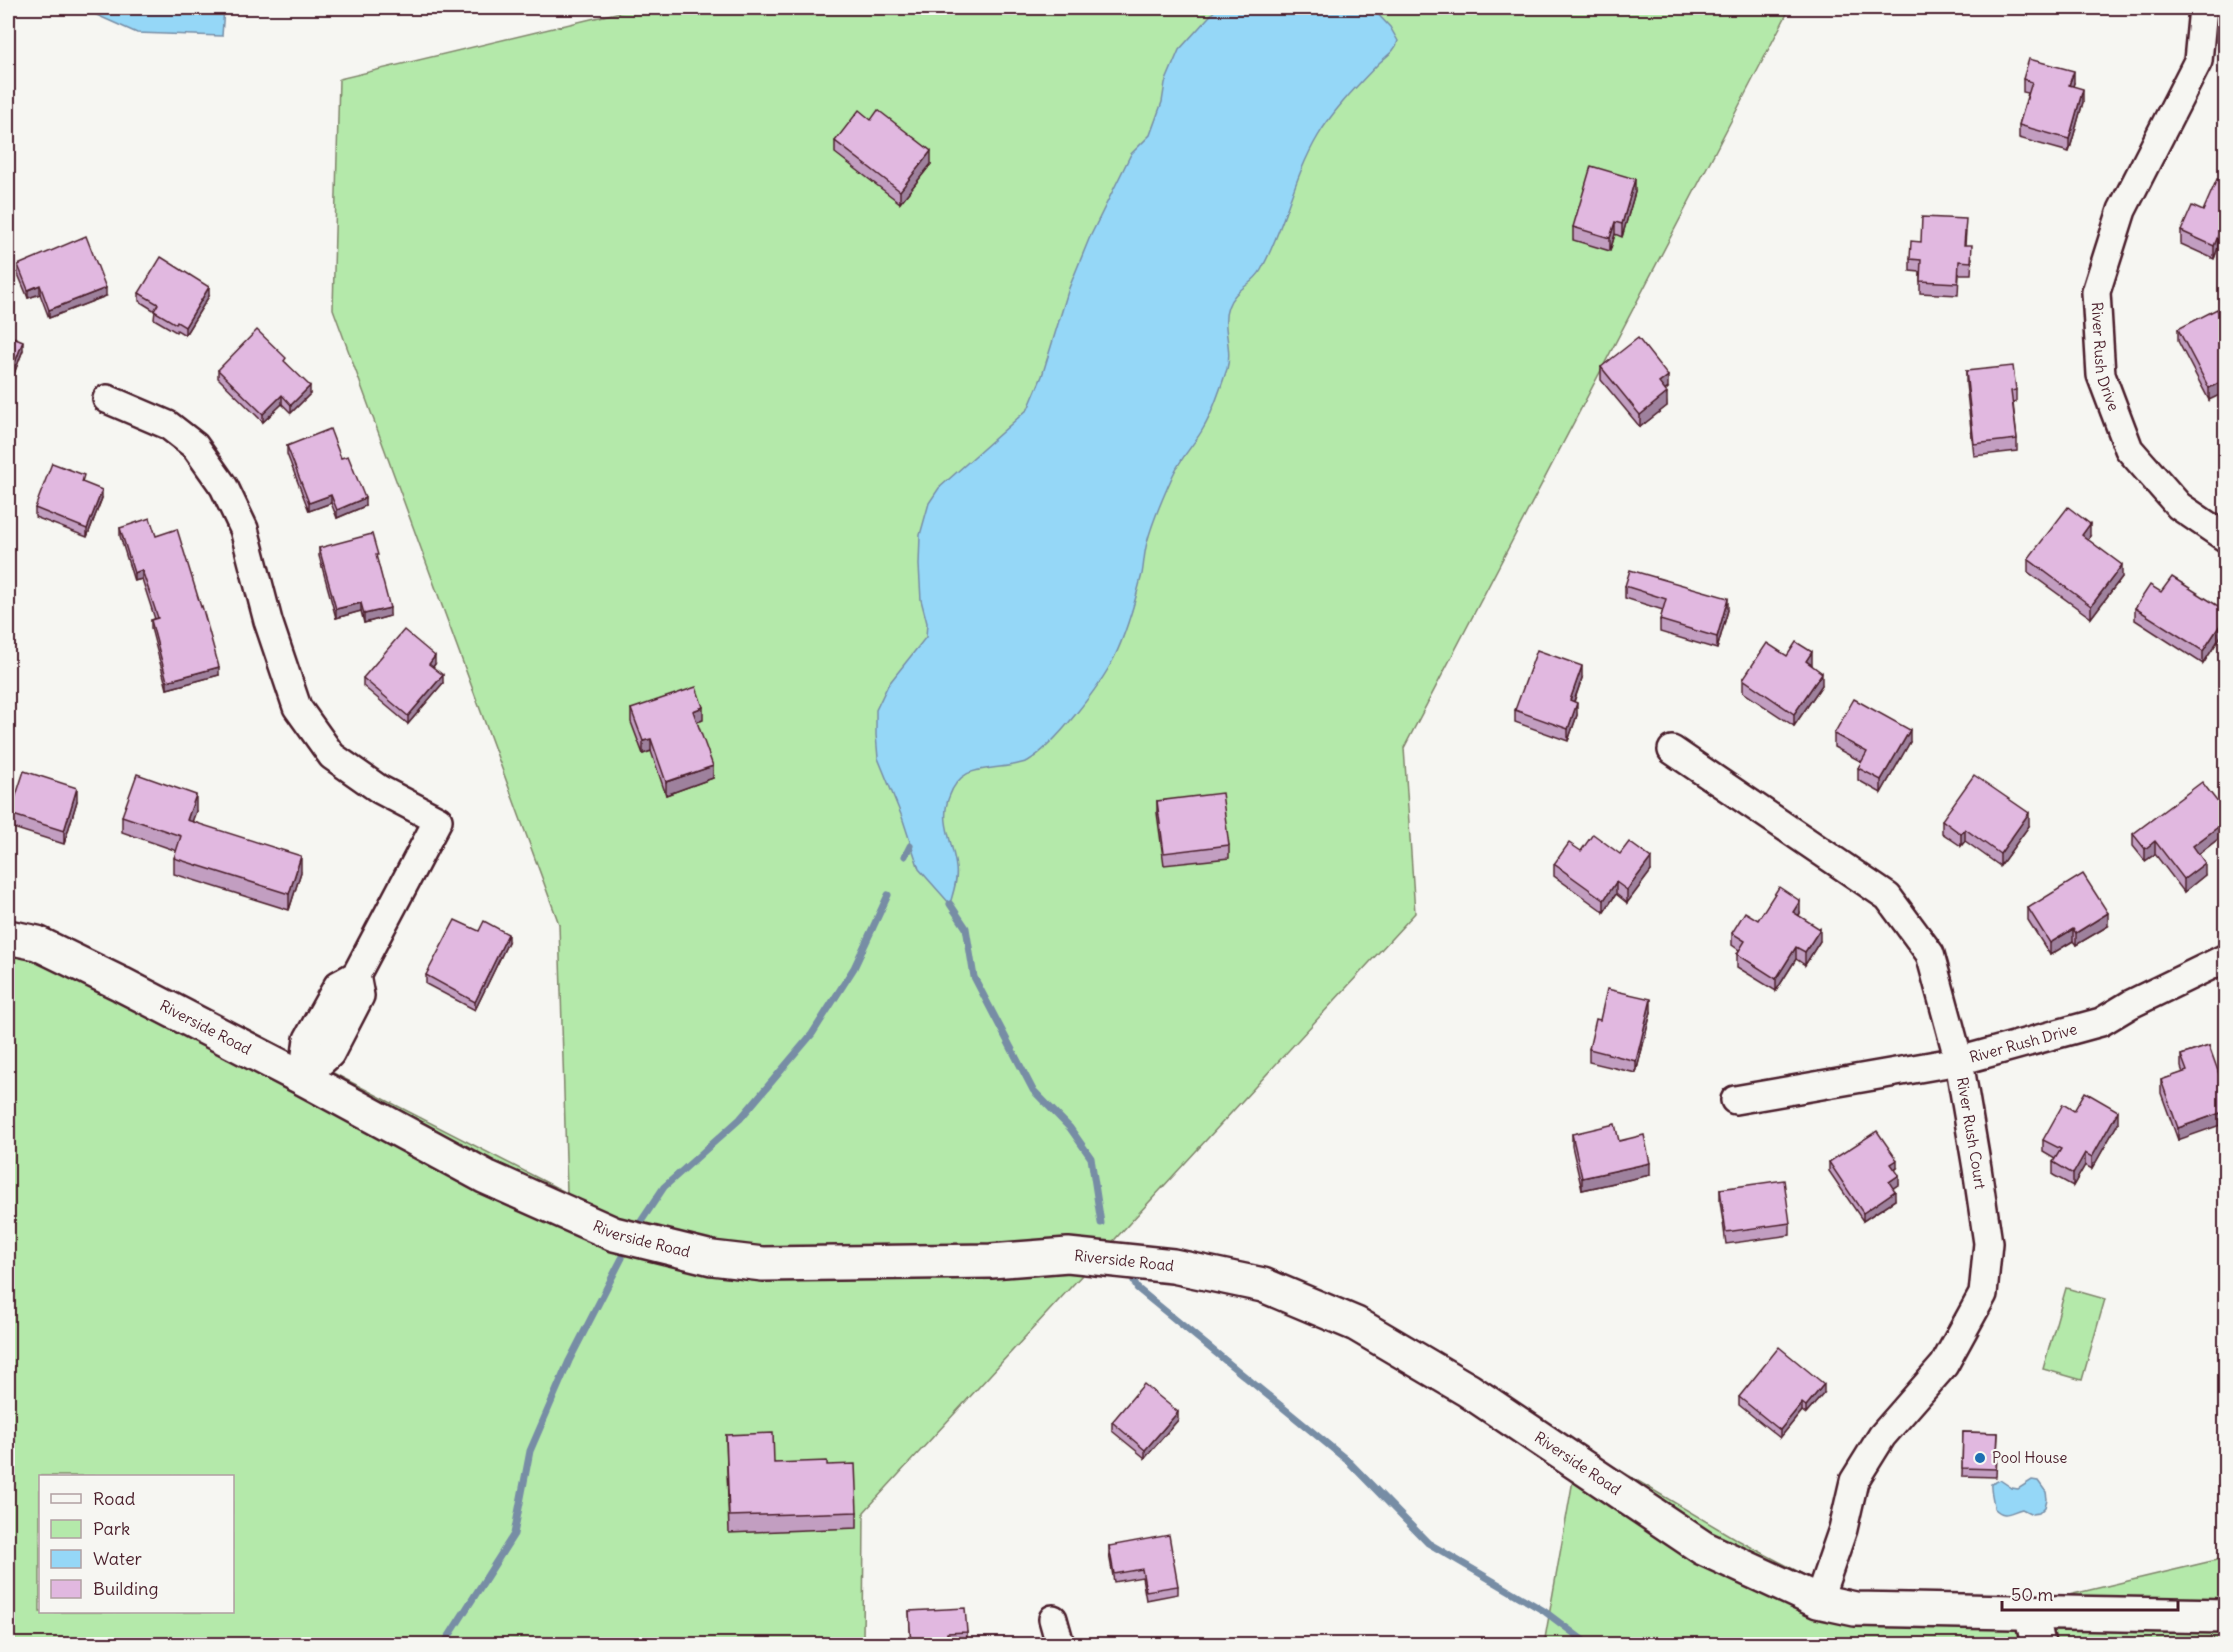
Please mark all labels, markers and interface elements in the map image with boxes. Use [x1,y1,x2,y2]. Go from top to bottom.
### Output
street label: River Rush Drive [2088,301,2124,413]
street label: Riverside Road [157,996,255,1059]
street label: River Rush Drive [1967,1019,2079,1067]
street label: River Rush Court [1953,1075,1990,1190]
street label: Riverside Road [590,1216,692,1261]
street label: Riverside Road [1073,1246,1175,1275]
street label: Riverside Road [1531,1427,1625,1499]
place label: Pool House [1992,1448,2067,1467]
marker: Pool House [1973,1451,1987,1465]
legend [39,1475,234,1613]
text: Road [93,1487,136,1510]
text: Park [93,1517,130,1540]
text: Water [93,1547,143,1570]
scale bar [2002,1574,2178,1612]
text: Building [93,1577,158,1600]
text: 50 m [2011,1583,2053,1606]

